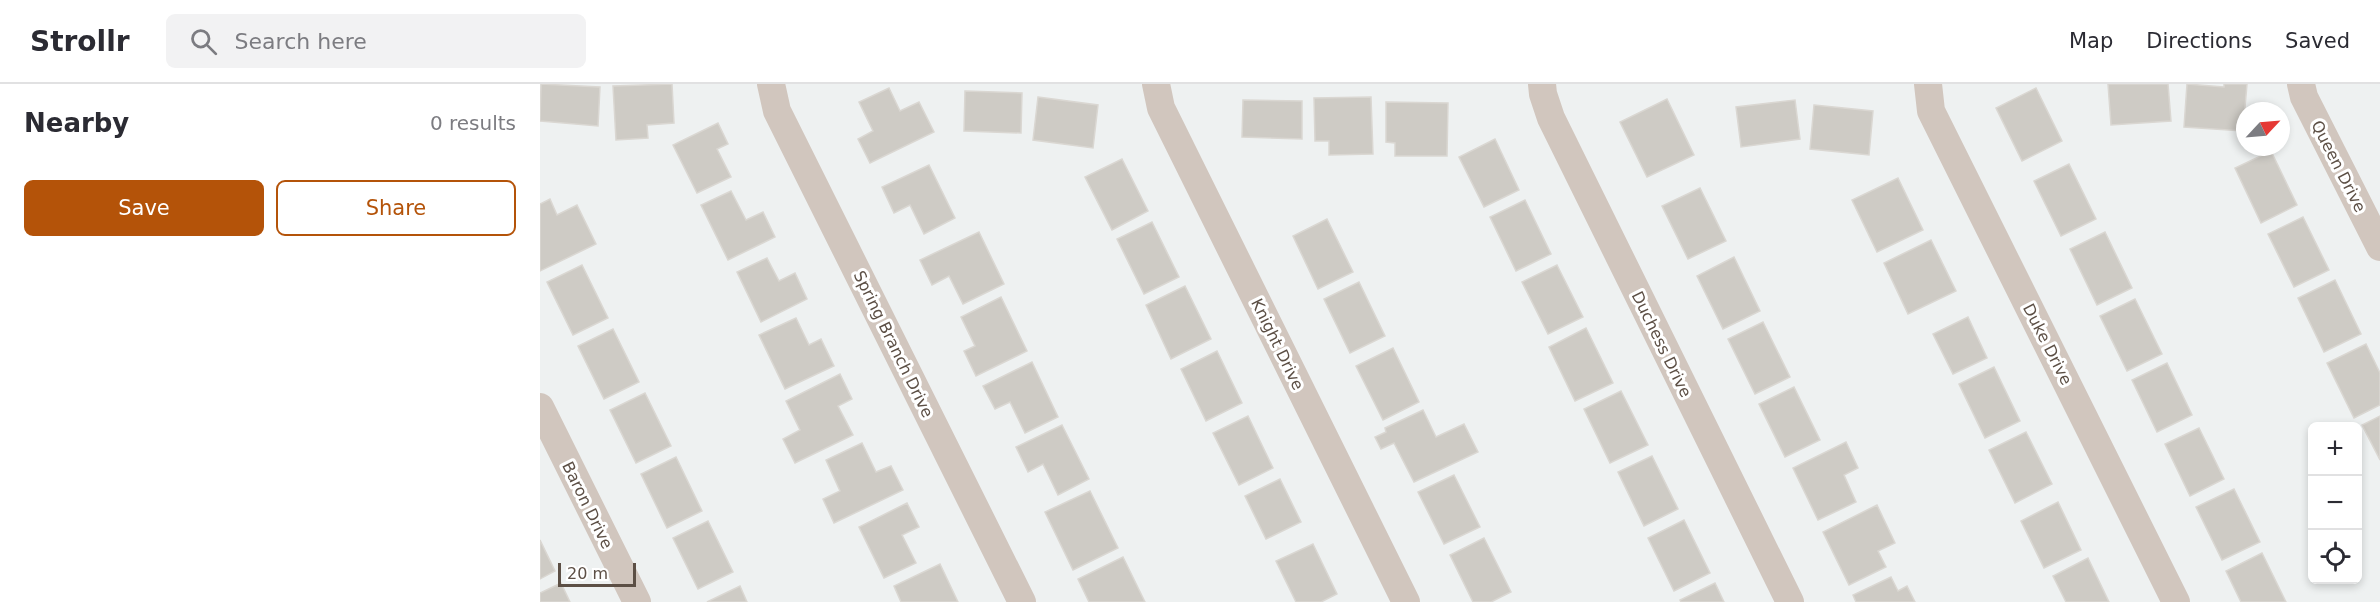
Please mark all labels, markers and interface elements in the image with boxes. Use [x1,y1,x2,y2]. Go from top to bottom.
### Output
search box [166,14,586,68]
text: Strollr [30,25,130,58]
icon: search [187,25,220,58]
text: Search here [235,29,367,54]
text: Map [2069,29,2113,53]
text: Directions [2146,29,2252,53]
text: Saved [2285,29,2350,53]
north arrow [2236,102,2290,156]
text: Nearby [24,108,129,138]
text: 0 results [430,111,516,135]
street label: Queen Drive [2307,117,2370,215]
button: Save [24,180,264,236]
button: Share [276,180,516,236]
street label: Spring Branch Drive [850,268,937,421]
street label: Duchess Drive [1628,288,1695,400]
street label: Knight Drive [1247,295,1308,393]
street label: Duke Drive [2019,300,2076,388]
map controls [2308,422,2362,584]
button: + [2308,422,2362,476]
street label: Baron Drive [558,459,617,552]
button: − [2308,476,2362,530]
button: locate [2308,530,2362,584]
scale bar [558,560,636,588]
text: 20 m [567,564,608,583]

